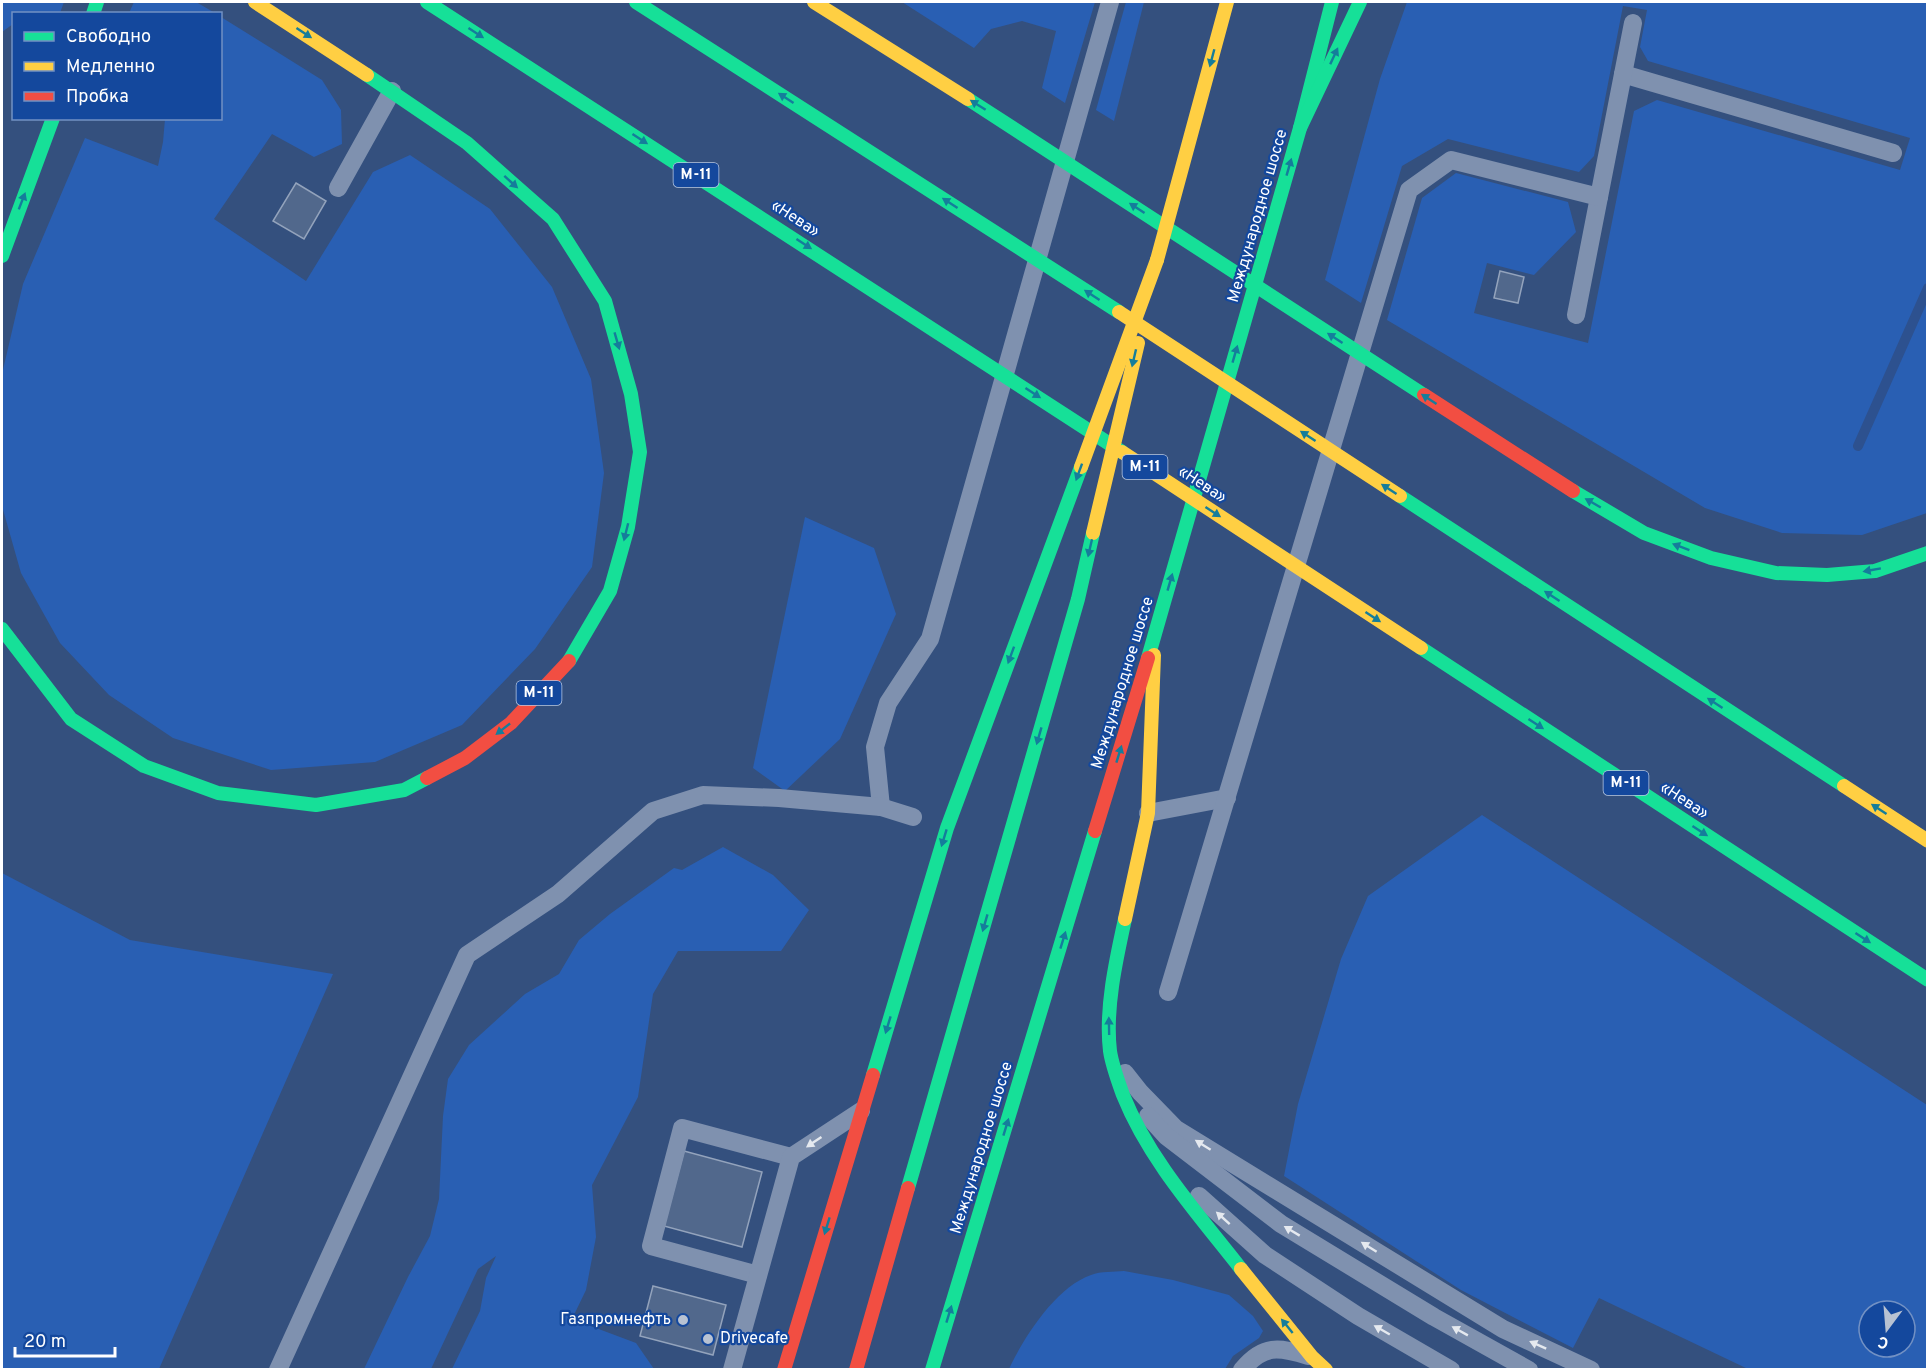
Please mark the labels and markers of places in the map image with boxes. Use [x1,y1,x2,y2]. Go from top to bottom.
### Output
place label: Газпромнефть [560,1310,671,1330]
marker: Газпромнефть [676,1313,690,1327]
place label: Drivecafe [720,1329,788,1349]
marker: Drivecafe [701,1332,715,1346]

